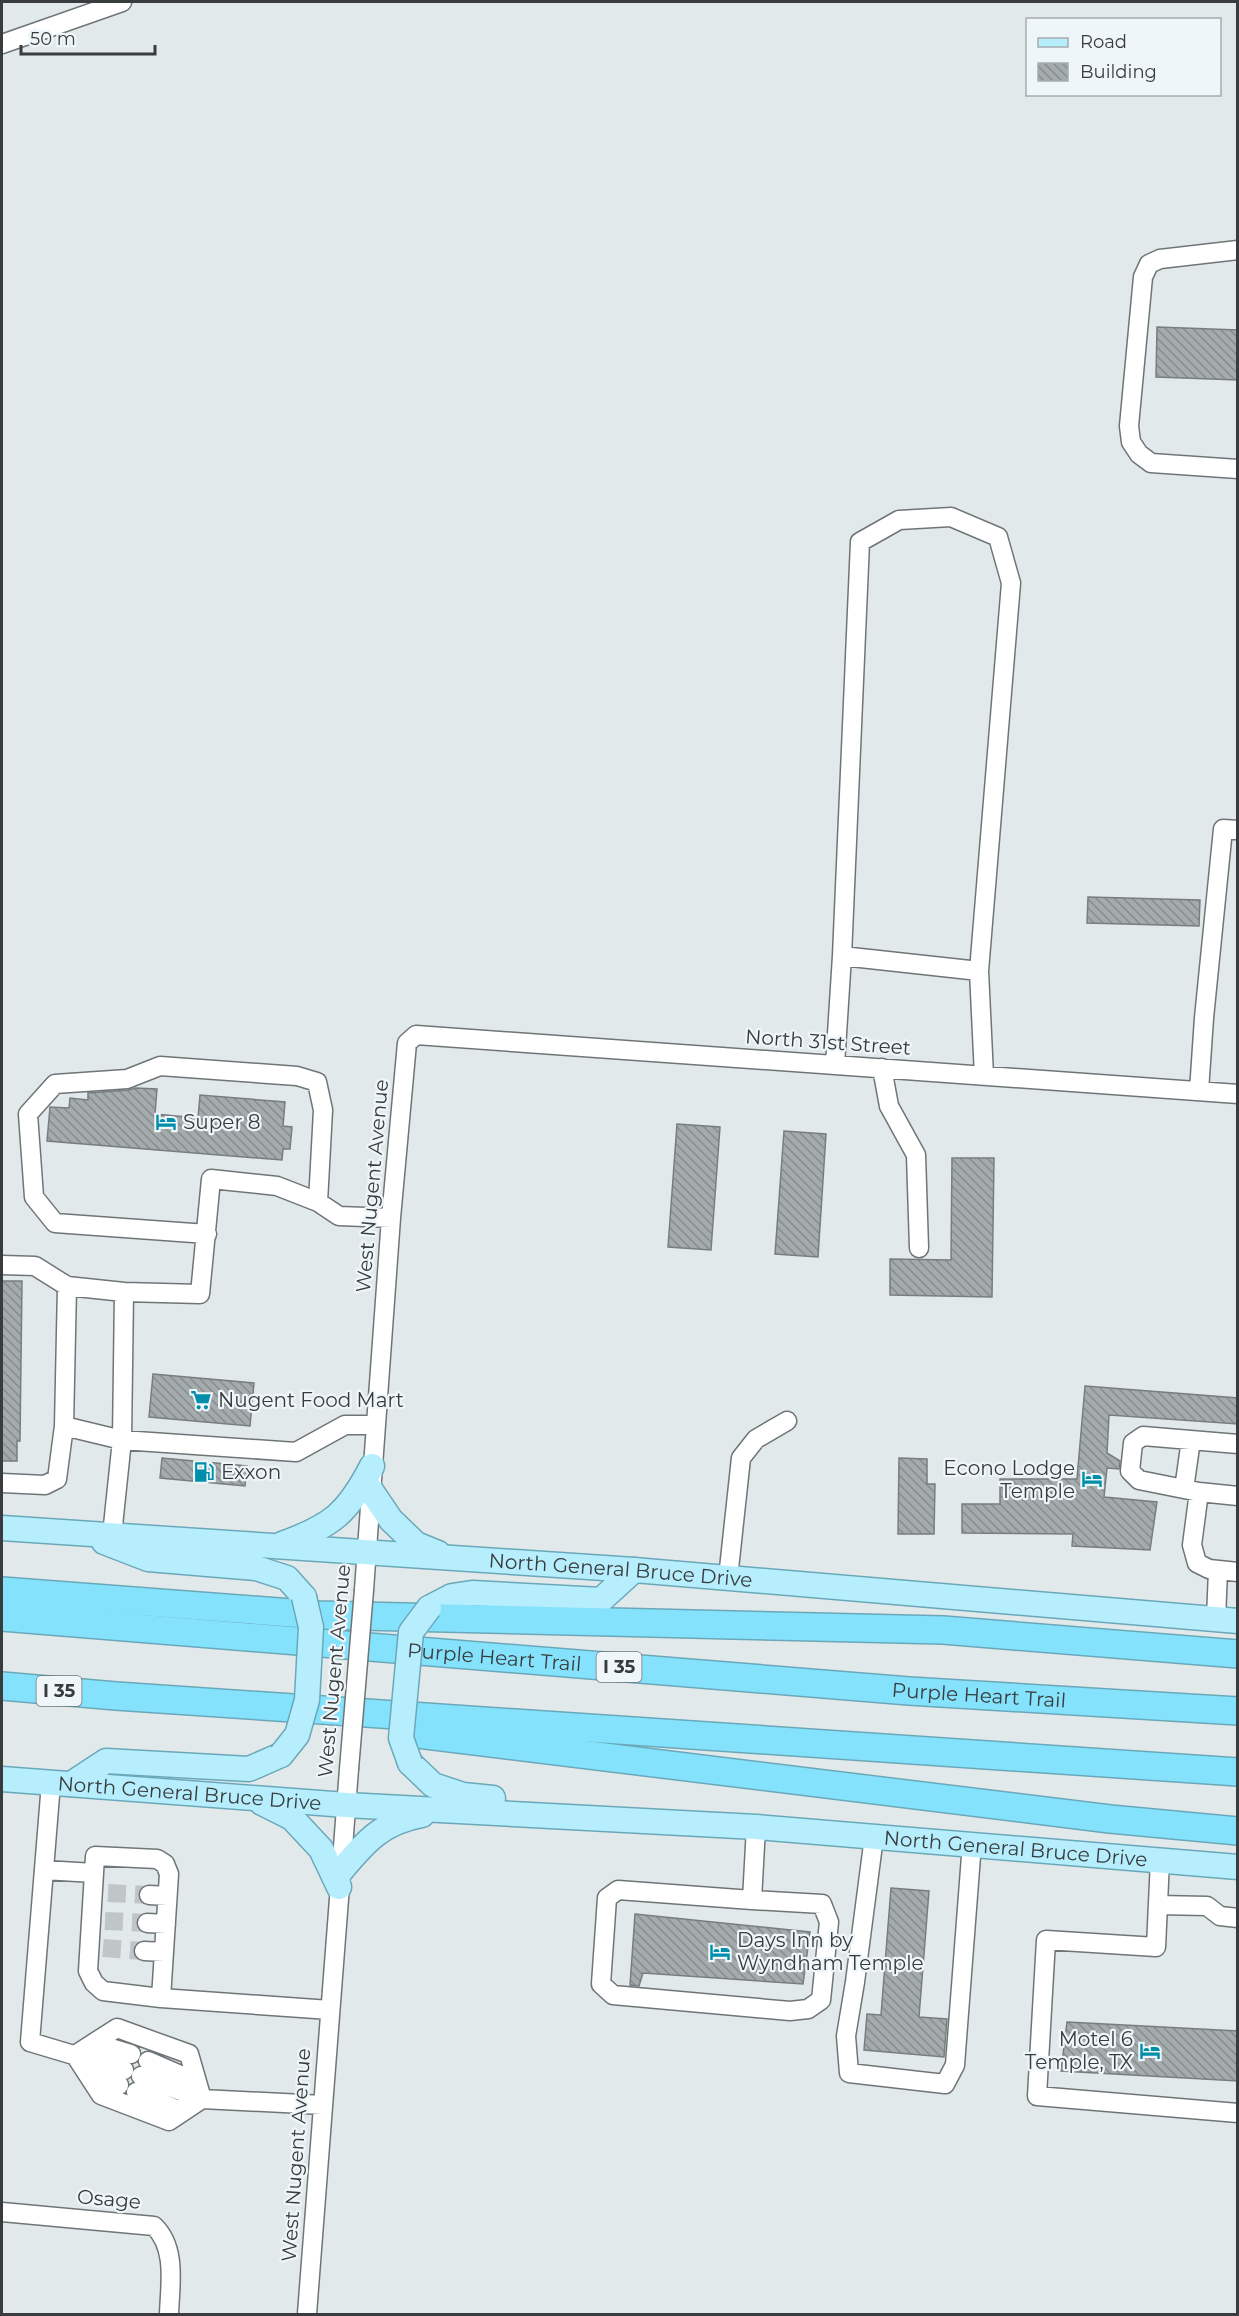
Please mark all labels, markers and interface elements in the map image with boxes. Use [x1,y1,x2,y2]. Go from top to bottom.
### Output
scale bar [21,18,154,56]
legend [1026,18,1221,96]
text: 50 m [30,28,76,50]
text: Road [1080,31,1127,53]
text: Building [1080,61,1157,83]
street label: North 31st Street [744,1024,912,1060]
street label: West Nugent Avenue [351,1078,393,1294]
hotel icon: Super 8 [154,1110,178,1134]
place label: Super 8 [183,1110,260,1134]
supermarket icon: Nugent Food Mart [189,1388,213,1412]
place label: Nugent Food Mart [218,1388,404,1412]
place label: Econo Lodge Temple [943,1456,1075,1503]
fuel station icon: Exxon [192,1460,216,1484]
place label: Exxon [221,1460,281,1484]
hotel icon: Econo Lodge Temple [1080,1467,1104,1491]
street label: North General Bruce Drive [488,1548,753,1592]
street label: West Nugent Avenue [313,1563,355,1779]
street label: Purple Heart Trail [406,1638,582,1676]
road number: I 35 [596,1652,642,1682]
road number: I 35 [36,1676,82,1706]
street label: Purple Heart Trail [891,1678,1067,1713]
street label: North General Bruce Drive [57,1771,322,1815]
street label: North General Bruce Drive [883,1826,1148,1871]
place label: Days Inn by Wyndham Temple [737,1928,924,1975]
hotel icon: Days Inn by Wyndham Temple [708,1940,732,1964]
place label: Motel 6 Temple, TX [1025,2027,1133,2074]
hotel icon: Motel 6 Temple, TX [1138,2039,1162,2063]
street label: West Nugent Avenue [277,2047,315,2263]
street label: Osage [76,2184,142,2214]

